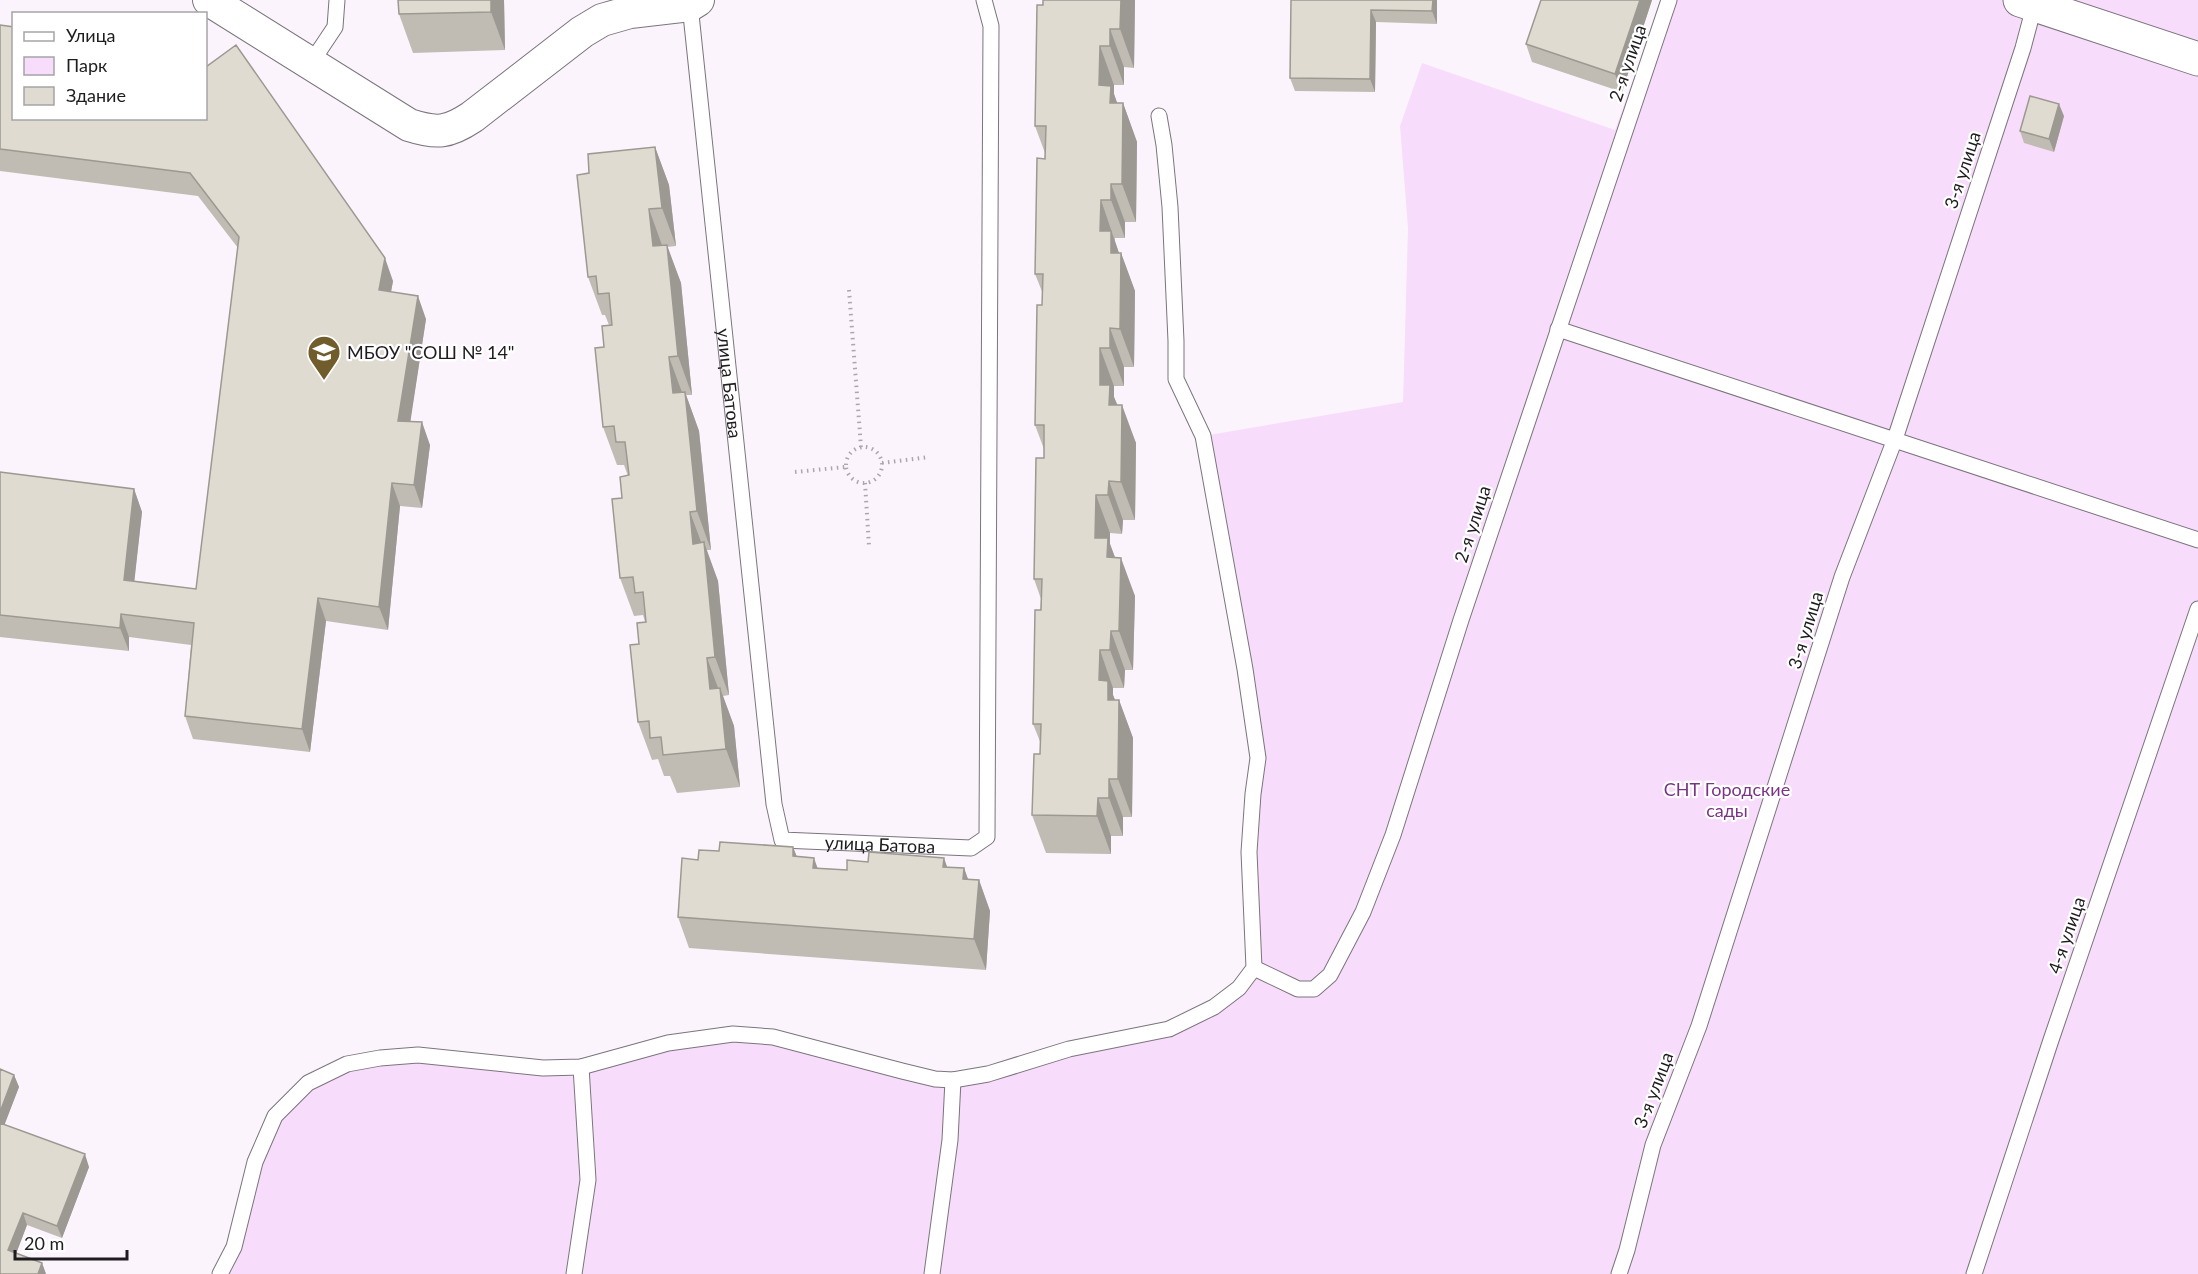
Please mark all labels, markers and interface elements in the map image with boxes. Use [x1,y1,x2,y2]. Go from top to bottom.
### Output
legend [12,12,207,120]
street label: 2-я улица [1604,22,1650,104]
text: Улица [66,24,116,46]
text: Парк [66,54,108,76]
text: Здание [66,84,126,106]
street label: 3-я улица [1939,129,1985,211]
street label: улица Батова [713,327,746,439]
school or university icon: МБОУ "СОШ № 14" [306,334,342,381]
place label: МБОУ "СОШ № 14" [347,341,515,363]
street label: 2-я улица [1449,483,1495,565]
street label: 3-я улица [1783,589,1827,671]
park label: СНТ Городские сады [1664,778,1790,821]
street label: улица Батова [824,831,936,857]
street label: 4-я улица [2043,894,2089,976]
street label: 3-я улица [1628,1049,1678,1131]
scale bar [15,1223,128,1261]
text: 20 m [24,1232,64,1254]

